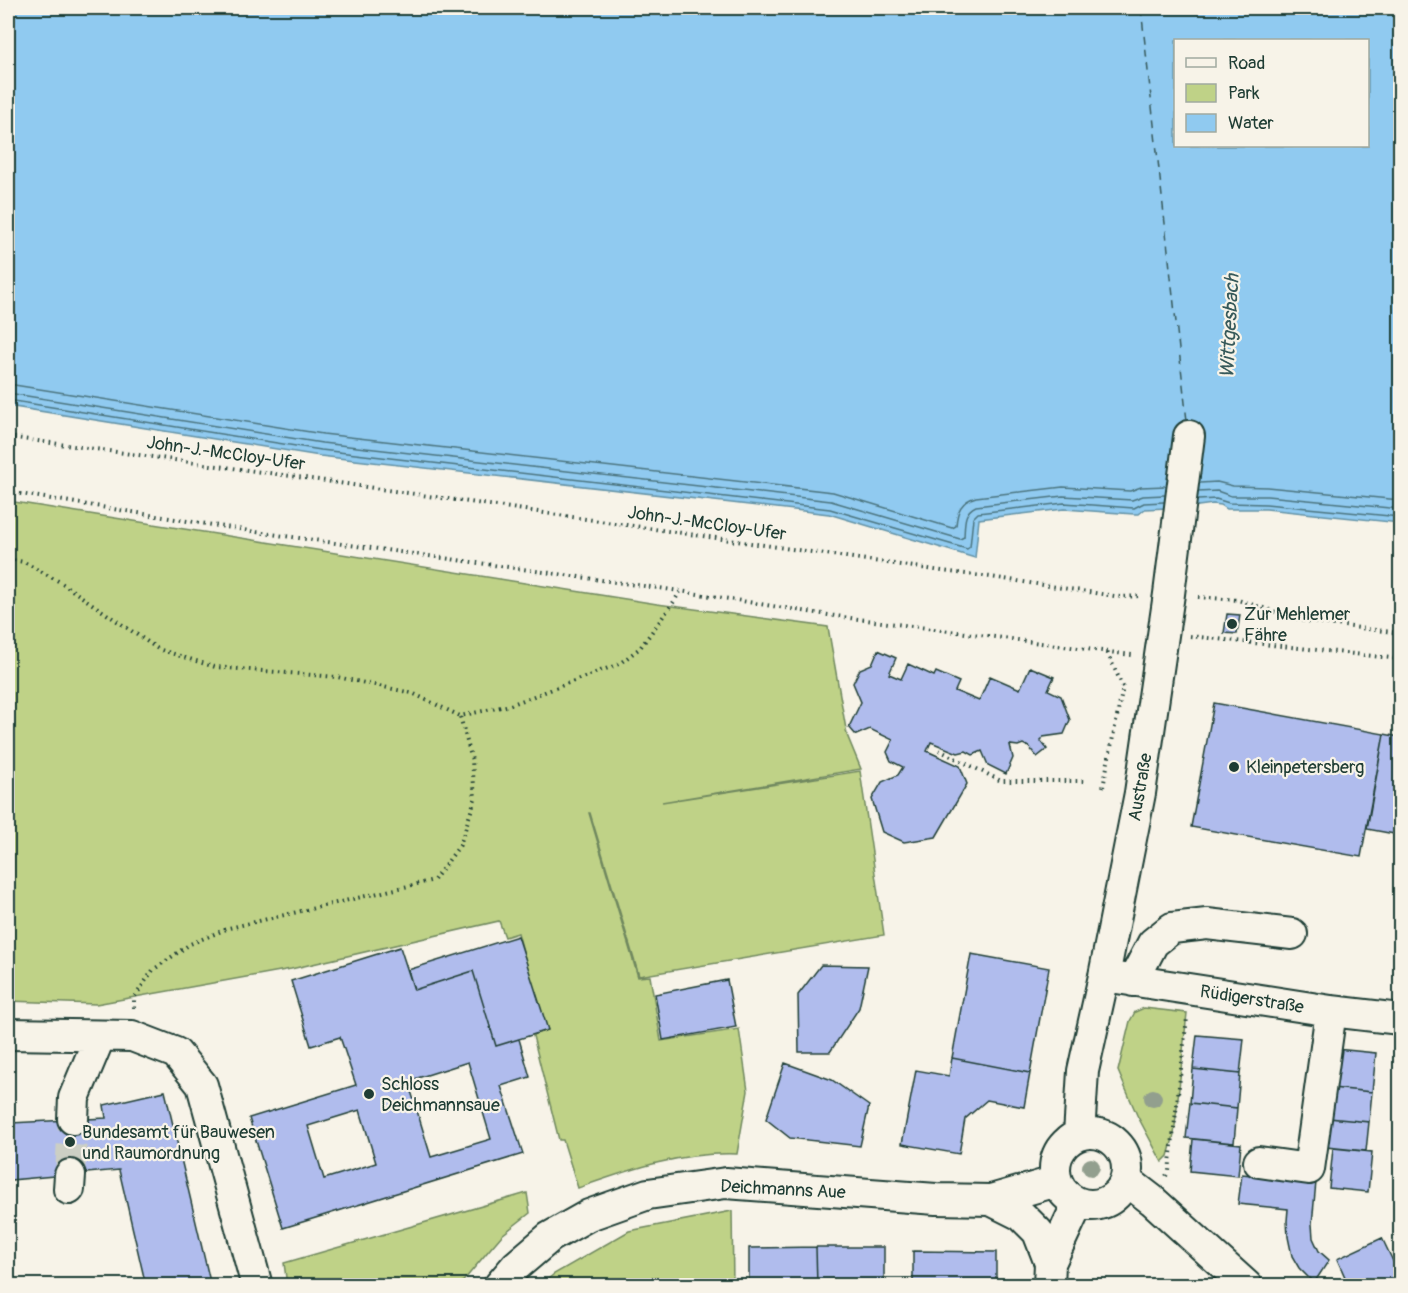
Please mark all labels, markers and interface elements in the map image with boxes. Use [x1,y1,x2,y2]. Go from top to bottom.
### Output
legend [1174,39,1369,147]
text: Road [1228,52,1265,75]
text: Park [1228,82,1260,105]
text: Water [1228,112,1274,135]
water label: Wittgesbach [1214,272,1245,379]
street label: John-J.-McCloy-Ufer [145,431,307,476]
street label: John-J.-McCloy-Ufer [626,501,788,546]
place label: Zur Mehlemer Fähre [1244,603,1351,647]
marker: Zur Mehlemer Fähre [1225,617,1239,631]
street label: Austraße [1123,751,1158,823]
place label: Kleinpetersberg [1246,756,1364,779]
marker: Kleinpetersberg [1227,760,1241,774]
street label: Rüdigerstraße [1198,980,1306,1019]
place label: Schloss Deichmannsaue [381,1073,500,1117]
marker: Schloss Deichmannsaue [362,1087,376,1101]
place label: Bundesamt für Bauwesen und Raumordnung [82,1121,275,1165]
marker: Bundesamt für Bauwesen und Raumordnung [63,1135,77,1149]
street label: Deichmanns Aue [720,1175,846,1204]

